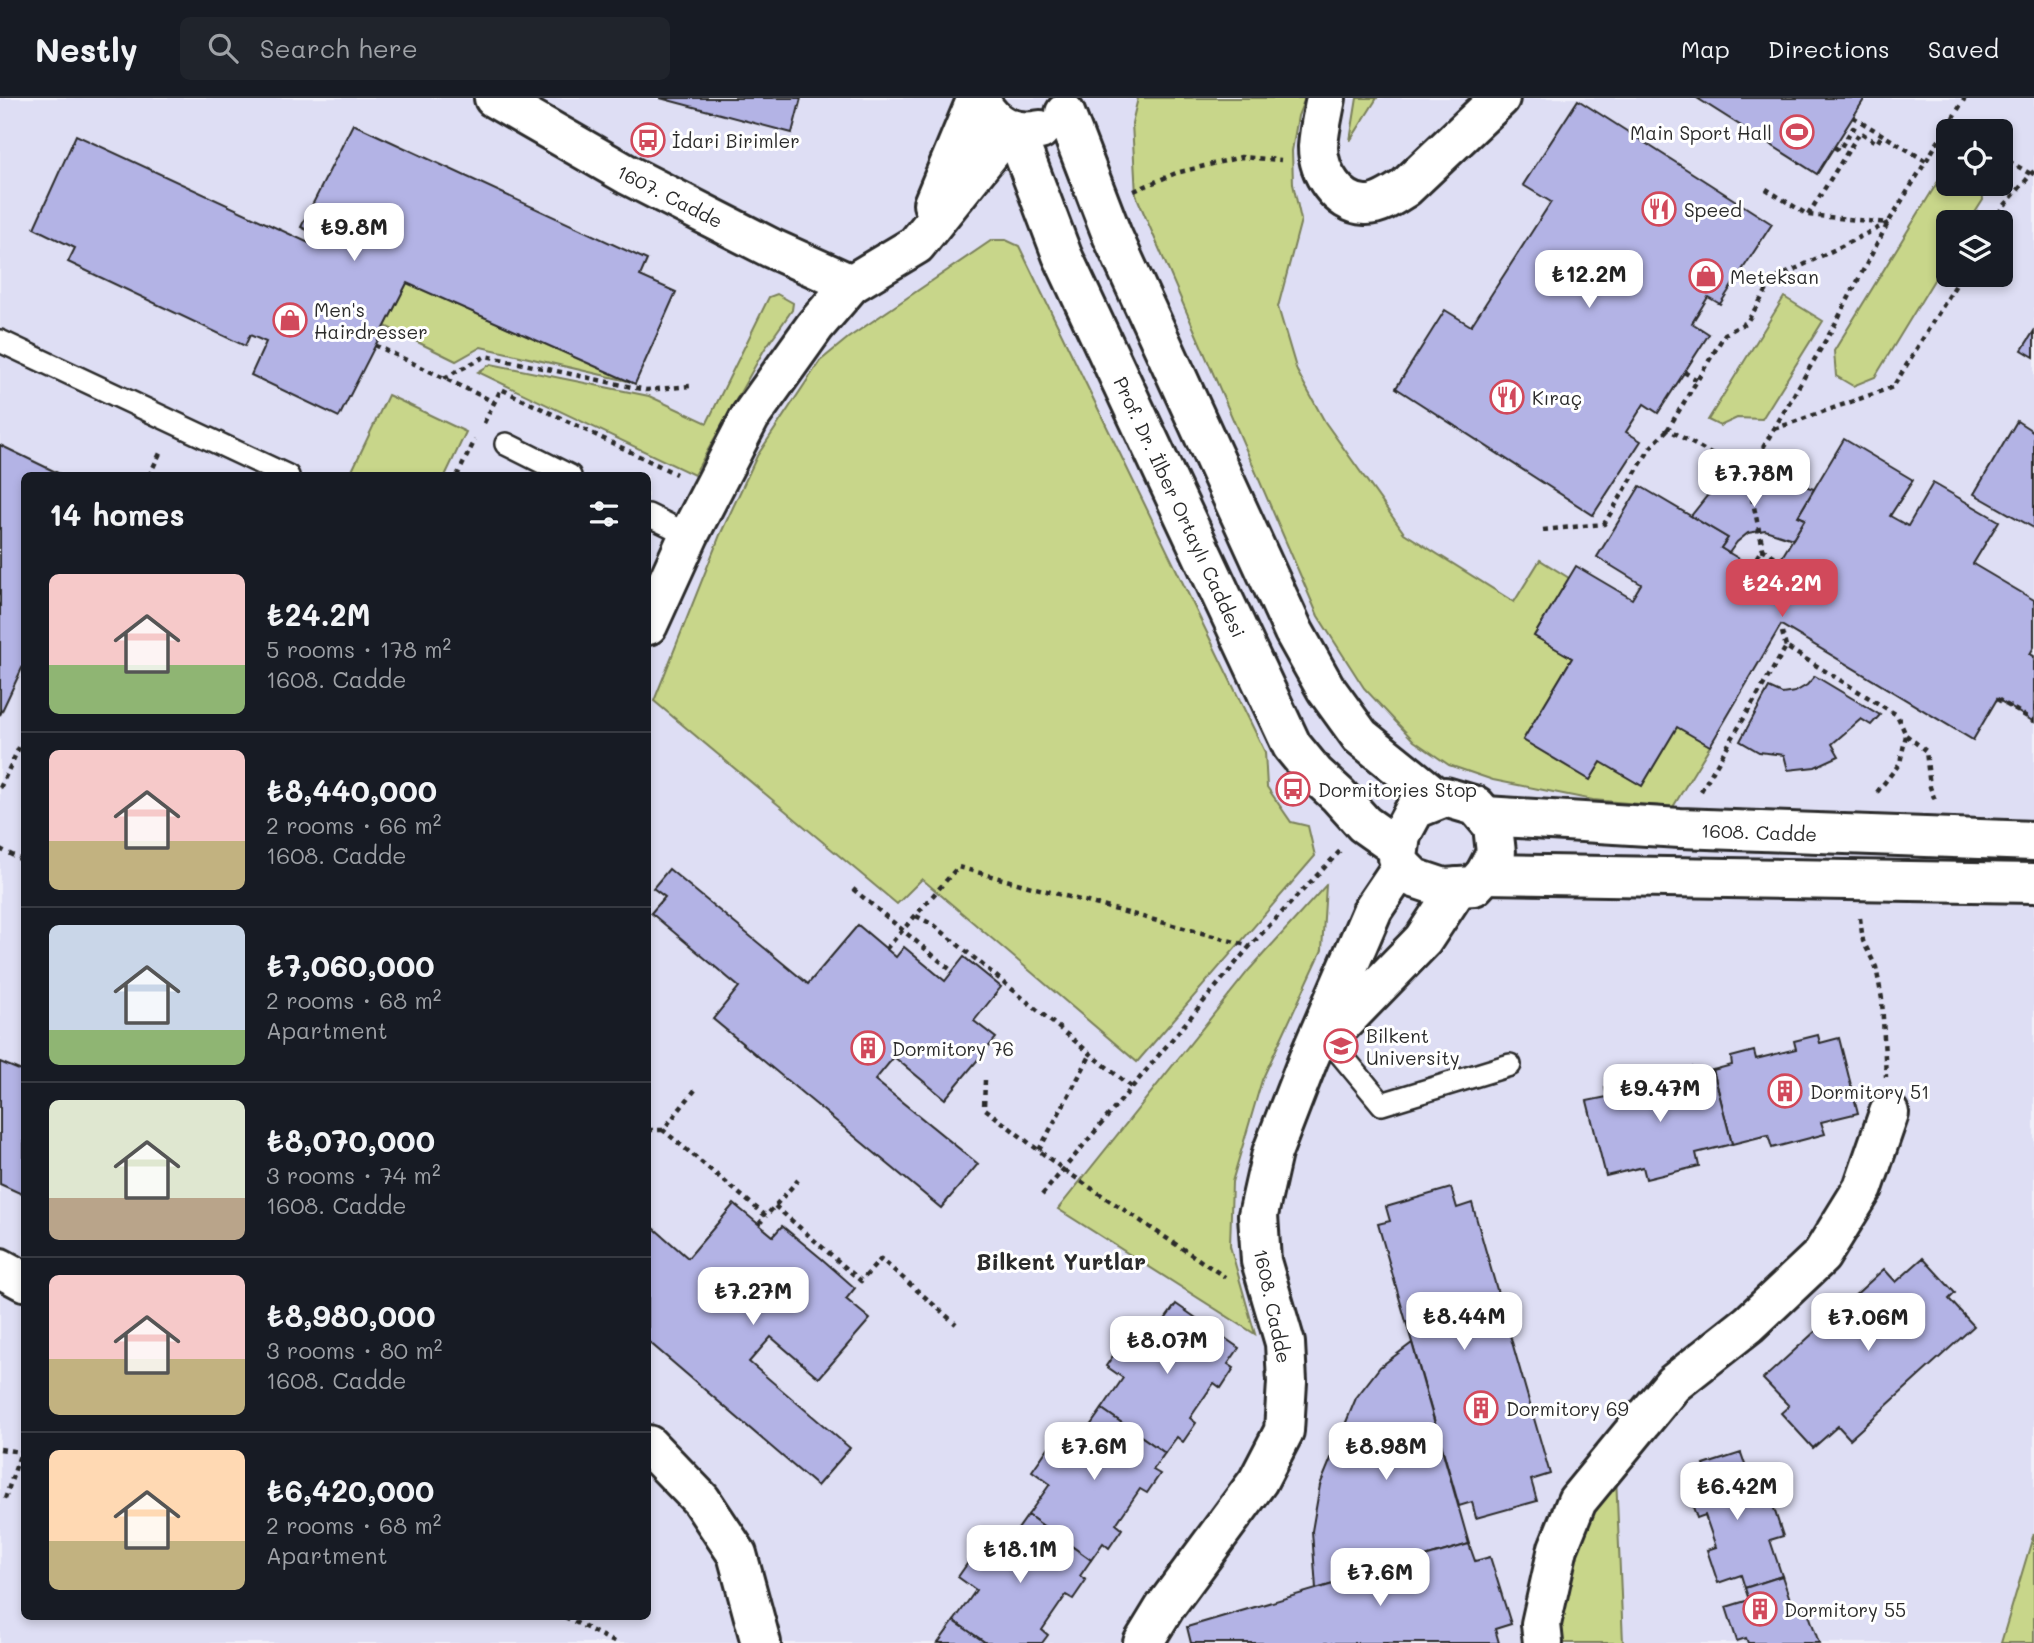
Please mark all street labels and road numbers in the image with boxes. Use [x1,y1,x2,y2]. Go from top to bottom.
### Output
street label: 1607. Cadde [613,159,727,233]
street label: Prof. Dr. İlber Ortaylı Caddesi [1108,373,1252,641]
street label: 1608. Cadde [1701,817,1817,847]
street label: 1608. Cadde [1249,1247,1297,1365]

